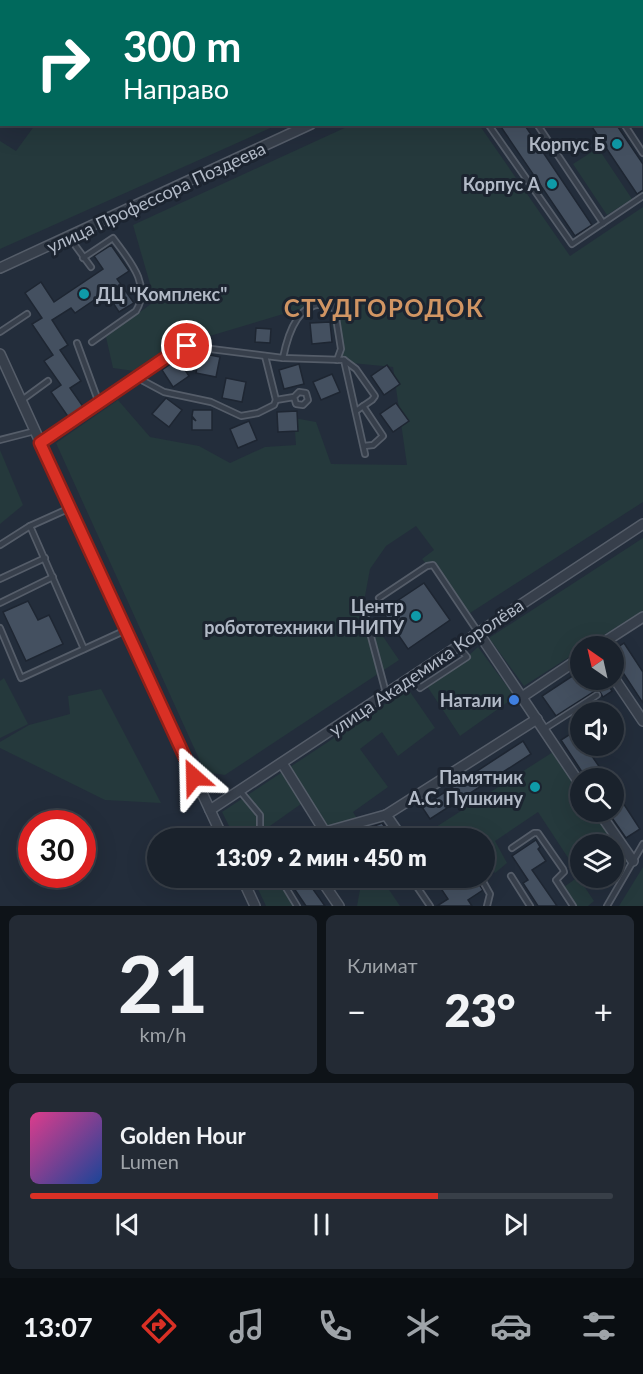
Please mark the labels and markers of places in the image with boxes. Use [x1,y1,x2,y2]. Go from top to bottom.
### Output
place label: Корпус Б [529,133,605,155]
marker: Корпус Б [610,137,624,151]
place label: Корпус А [463,173,541,195]
marker: Корпус А [545,177,559,191]
place label: ДЦ "Комплекс" [96,283,227,305]
marker: ДЦ "Комплекс" [77,287,91,301]
pin [161,320,212,371]
place label: Центр робототехники ПНИПУ [204,595,404,638]
marker: Центр робототехники ПНИПУ [409,609,423,623]
place label: Натали [440,689,502,711]
marker: Натали [507,693,521,707]
place label: Памятник А.С. Пушкину [407,766,523,809]
marker: Памятник А.С. Пушкину [528,780,542,794]

